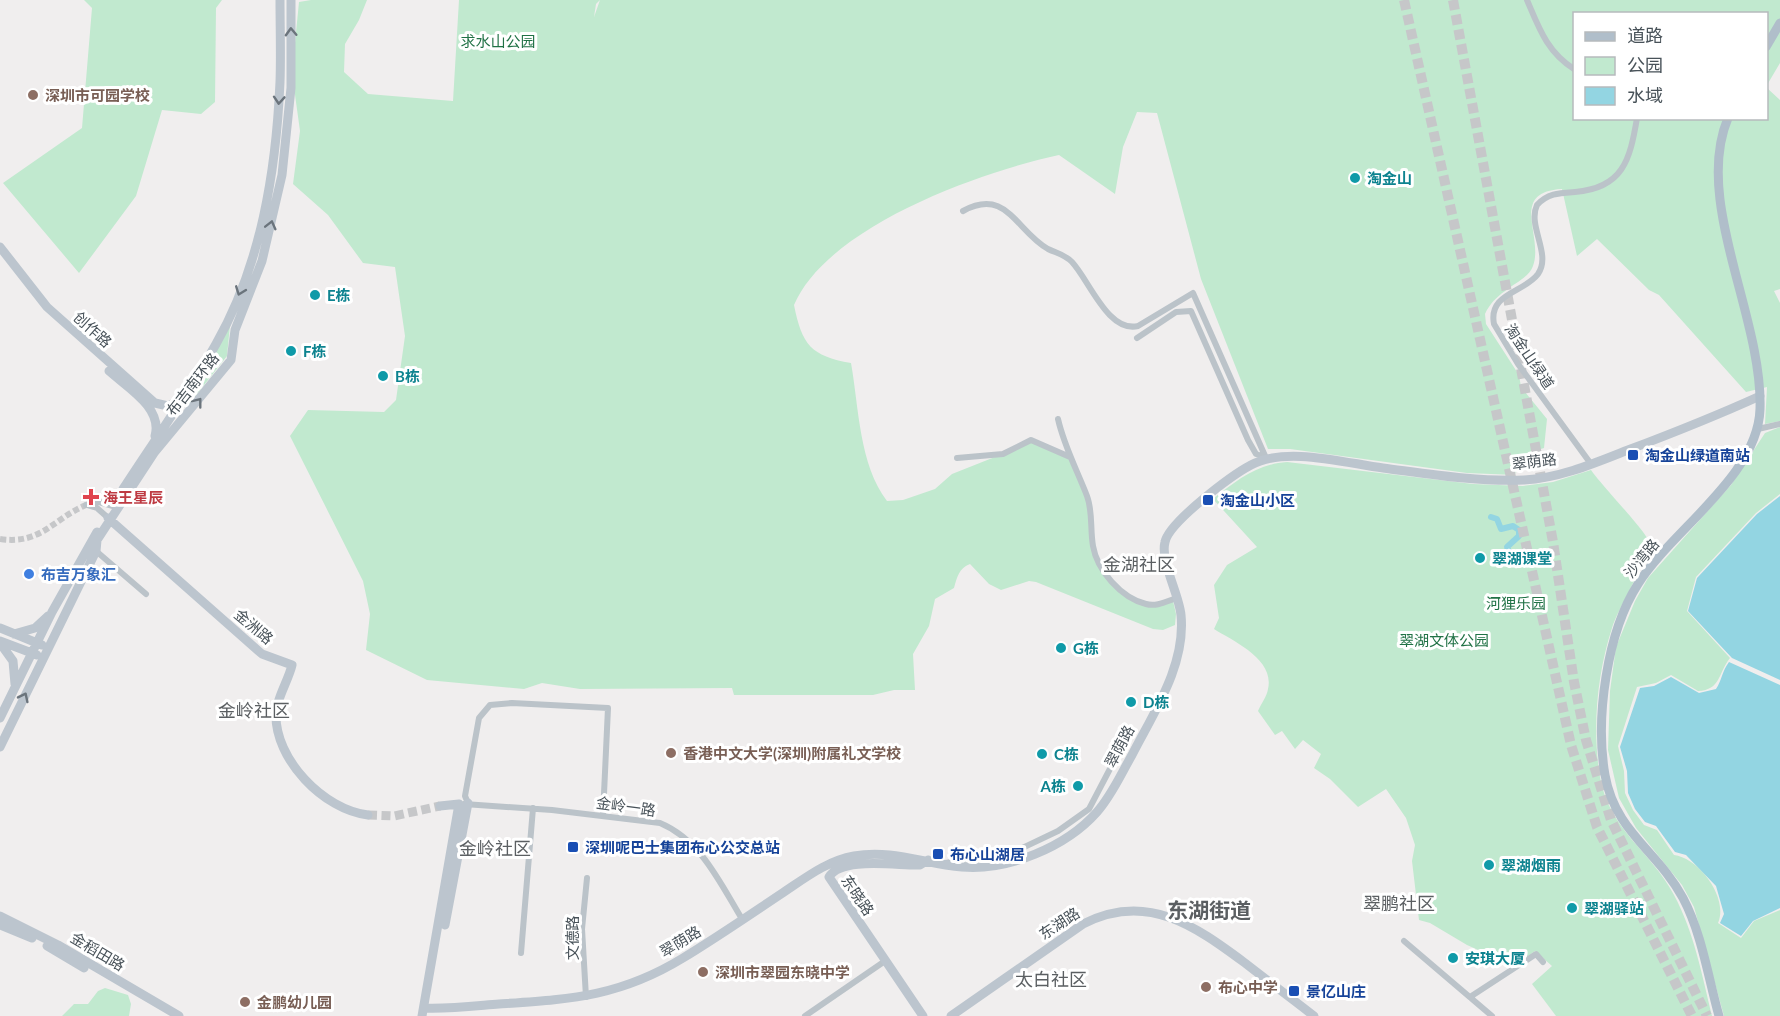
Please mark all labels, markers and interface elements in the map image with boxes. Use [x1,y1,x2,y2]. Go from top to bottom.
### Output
legend [1573,12,1768,120]
text: 道路 [1627,24,1663,46]
one-way arrow [285,27,298,36]
park label: 求水山公园 [460,32,536,50]
text: 公园 [1627,54,1663,76]
text: 水域 [1627,84,1663,106]
place label: 深圳市可园学校 [45,86,150,104]
marker: 深圳市可园学校 [26,88,40,102]
one-way arrow [273,96,286,105]
place label: 淘金山 [1367,169,1412,187]
marker: 淘金山 [1348,171,1362,185]
one-way arrow [264,220,276,231]
one-way arrow [235,285,248,295]
place label: E栋 [327,286,351,304]
marker: E栋 [308,288,322,302]
street label: 创作路 [70,307,116,351]
street label: 淘金山绿道 [1502,320,1558,392]
place label: F栋 [303,342,327,360]
marker: F栋 [284,344,298,358]
street label: 布吉南环路 [162,349,222,419]
place label: B栋 [395,367,420,385]
marker: B栋 [376,369,390,383]
one-way arrow [190,398,201,409]
place label: 淘金山绿道南站 [1645,446,1750,464]
marker: 淘金山绿道南站 [1626,448,1640,462]
street label: 翠荫路 [1511,449,1557,473]
place label: 海王星辰 [103,488,163,506]
marker: 海王星辰 [84,490,98,504]
place label: 淘金山小区 [1220,491,1295,509]
marker: 淘金山小区 [1201,493,1215,507]
street label: 沙湾路 [1620,535,1662,581]
place label: 翠湖课堂 [1492,549,1552,567]
marker: 翠湖课堂 [1473,551,1487,565]
district label: 金湖社区 [1103,553,1175,575]
place label: 布吉万象汇 [41,565,116,583]
marker: 布吉万象汇 [22,567,36,581]
park label: 河狸乐园 [1486,594,1546,612]
street label: 金洲路 [231,605,277,647]
park label: 翠湖文体公园 [1399,631,1489,649]
place label: G栋 [1073,639,1099,657]
marker: G栋 [1054,641,1068,655]
one-way arrow [17,693,29,704]
place label: D栋 [1143,693,1169,711]
marker: D栋 [1124,695,1138,709]
district label: 金岭社区 [218,699,290,721]
street label: 翠荫路 [1100,722,1138,770]
place label: 香港中文大学(深圳)附属礼文学校 [683,744,901,762]
place label: C栋 [1054,745,1079,763]
marker: 香港中文大学(深圳)附属礼文学校 [664,746,678,760]
marker: C栋 [1035,747,1049,761]
place label: A栋 [1040,777,1066,795]
marker: A栋 [1071,779,1085,793]
street label: 金岭一路 [595,793,657,819]
district label: 金岭社区 [459,837,531,859]
place label: 深圳呢巴士集团布心公交总站 [585,838,780,856]
marker: 深圳呢巴士集团布心公交总站 [566,840,580,854]
place label: 布心山湖居 [950,845,1025,863]
marker: 布心山湖居 [931,847,945,861]
place label: 翠湖烟雨 [1501,856,1561,874]
marker: 翠湖烟雨 [1482,858,1496,872]
street label: 东晓路 [838,871,878,919]
district label: 翠鹏社区 [1363,892,1435,914]
district label: 东湖街道 [1167,897,1251,922]
place label: 翠湖驿站 [1584,899,1644,917]
marker: 翠湖驿站 [1565,901,1579,915]
street label: 东湖路 [1035,903,1083,943]
street label: 文德路 [563,915,581,961]
street label: 翠荫路 [656,922,704,960]
street label: 金稻田路 [68,928,128,974]
place label: 安琪大厦 [1465,949,1525,967]
marker: 安琪大厦 [1446,951,1460,965]
place label: 深圳市翠园东晓中学 [715,963,850,981]
marker: 深圳市翠园东晓中学 [696,965,710,979]
district label: 太白社区 [1015,968,1087,990]
place label: 布心中学 [1218,978,1278,996]
marker: 布心中学 [1199,980,1213,994]
place label: 景亿山庄 [1306,982,1366,1000]
marker: 景亿山庄 [1287,984,1301,998]
place label: 金鹏幼儿园 [257,993,332,1011]
marker: 金鹏幼儿园 [238,995,252,1009]

